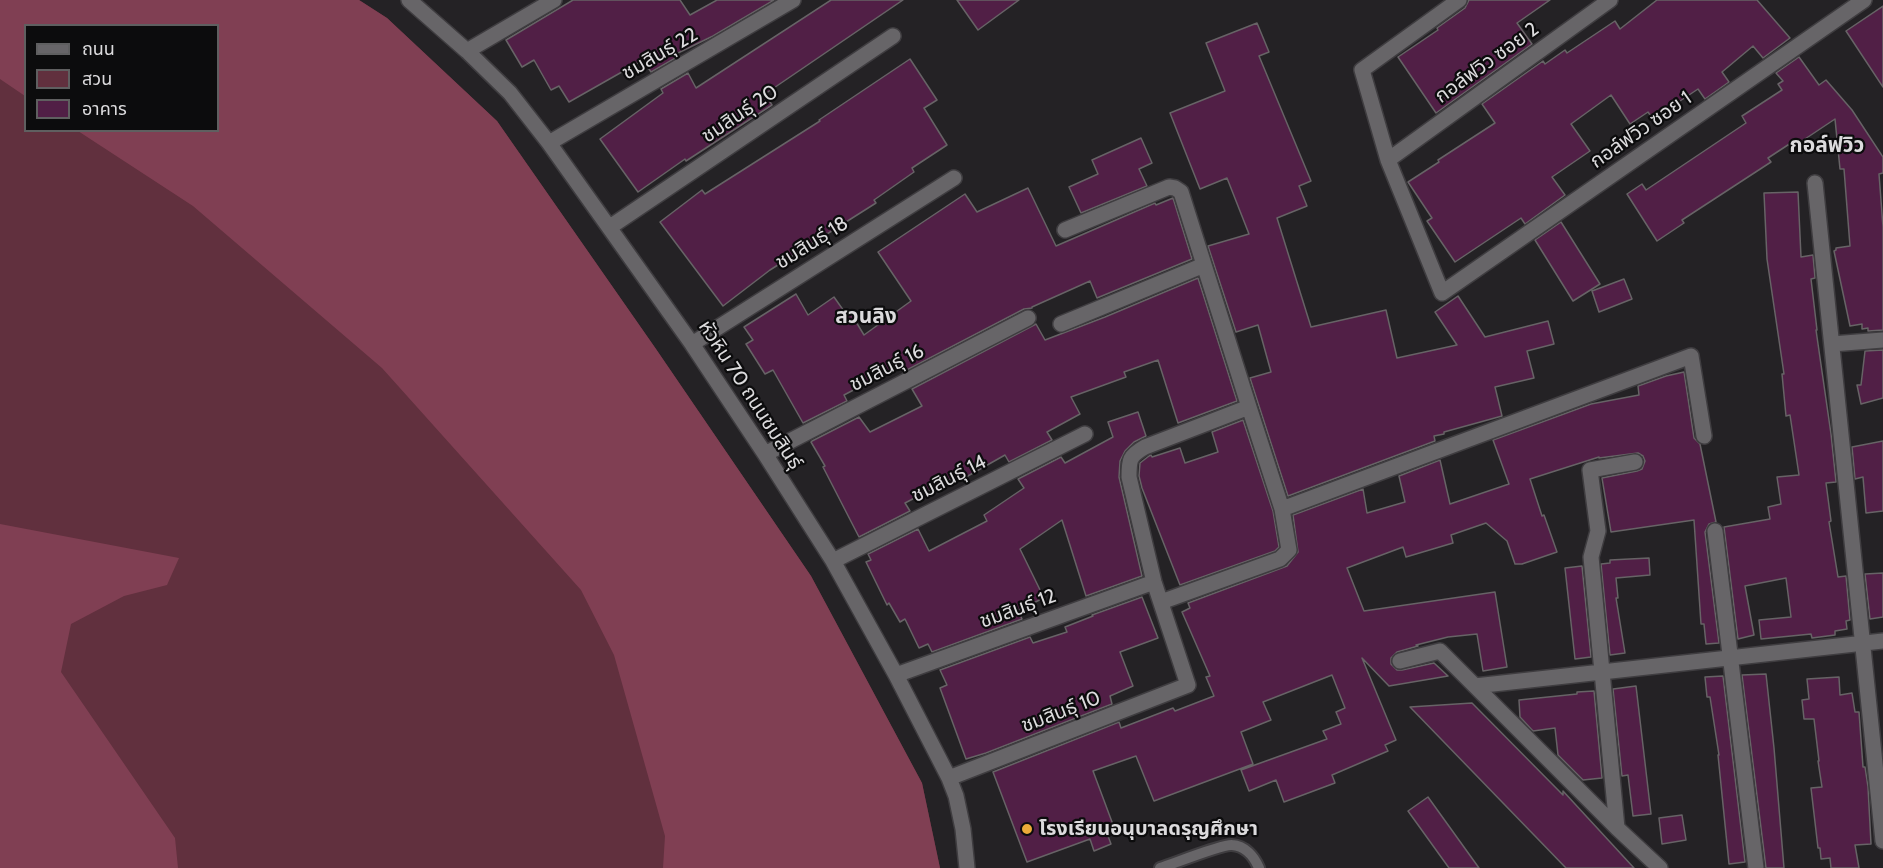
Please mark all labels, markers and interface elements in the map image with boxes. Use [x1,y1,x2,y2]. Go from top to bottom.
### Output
street label: กอล์ฟวิว ซอย 2 [1431,17,1543,109]
street label: ชมสินธุ์ 22 [618,23,702,85]
legend [24,24,219,132]
text: ถนน [82,38,115,60]
text: สวน [82,68,112,90]
street label: ชมสินธุ์ 20 [697,80,783,148]
street label: กอล์ฟวิว ซอย 1 [1586,86,1696,174]
text: อาคาร [82,98,127,120]
district label: กอล์ฟวิว [1790,133,1864,159]
street label: ชมสินธุ์ 18 [771,211,853,275]
district label: สวนลิง [835,304,897,330]
street label: หัวหิน 70 ถนนชมสินธุ์ [693,316,807,474]
street label: ชมสินธุ์ 16 [846,339,928,397]
street label: ชมสินธุ์ 14 [908,450,990,508]
street label: ชมสินธุ์ 12 [977,584,1059,634]
street label: ชมสินธุ์ 10 [1018,686,1104,738]
place label: โรงเรียนอนุบาลดรุญศึกษา [1039,817,1258,841]
marker: โรงเรียนอนุบาลดรุญศึกษา [1020,822,1034,836]

